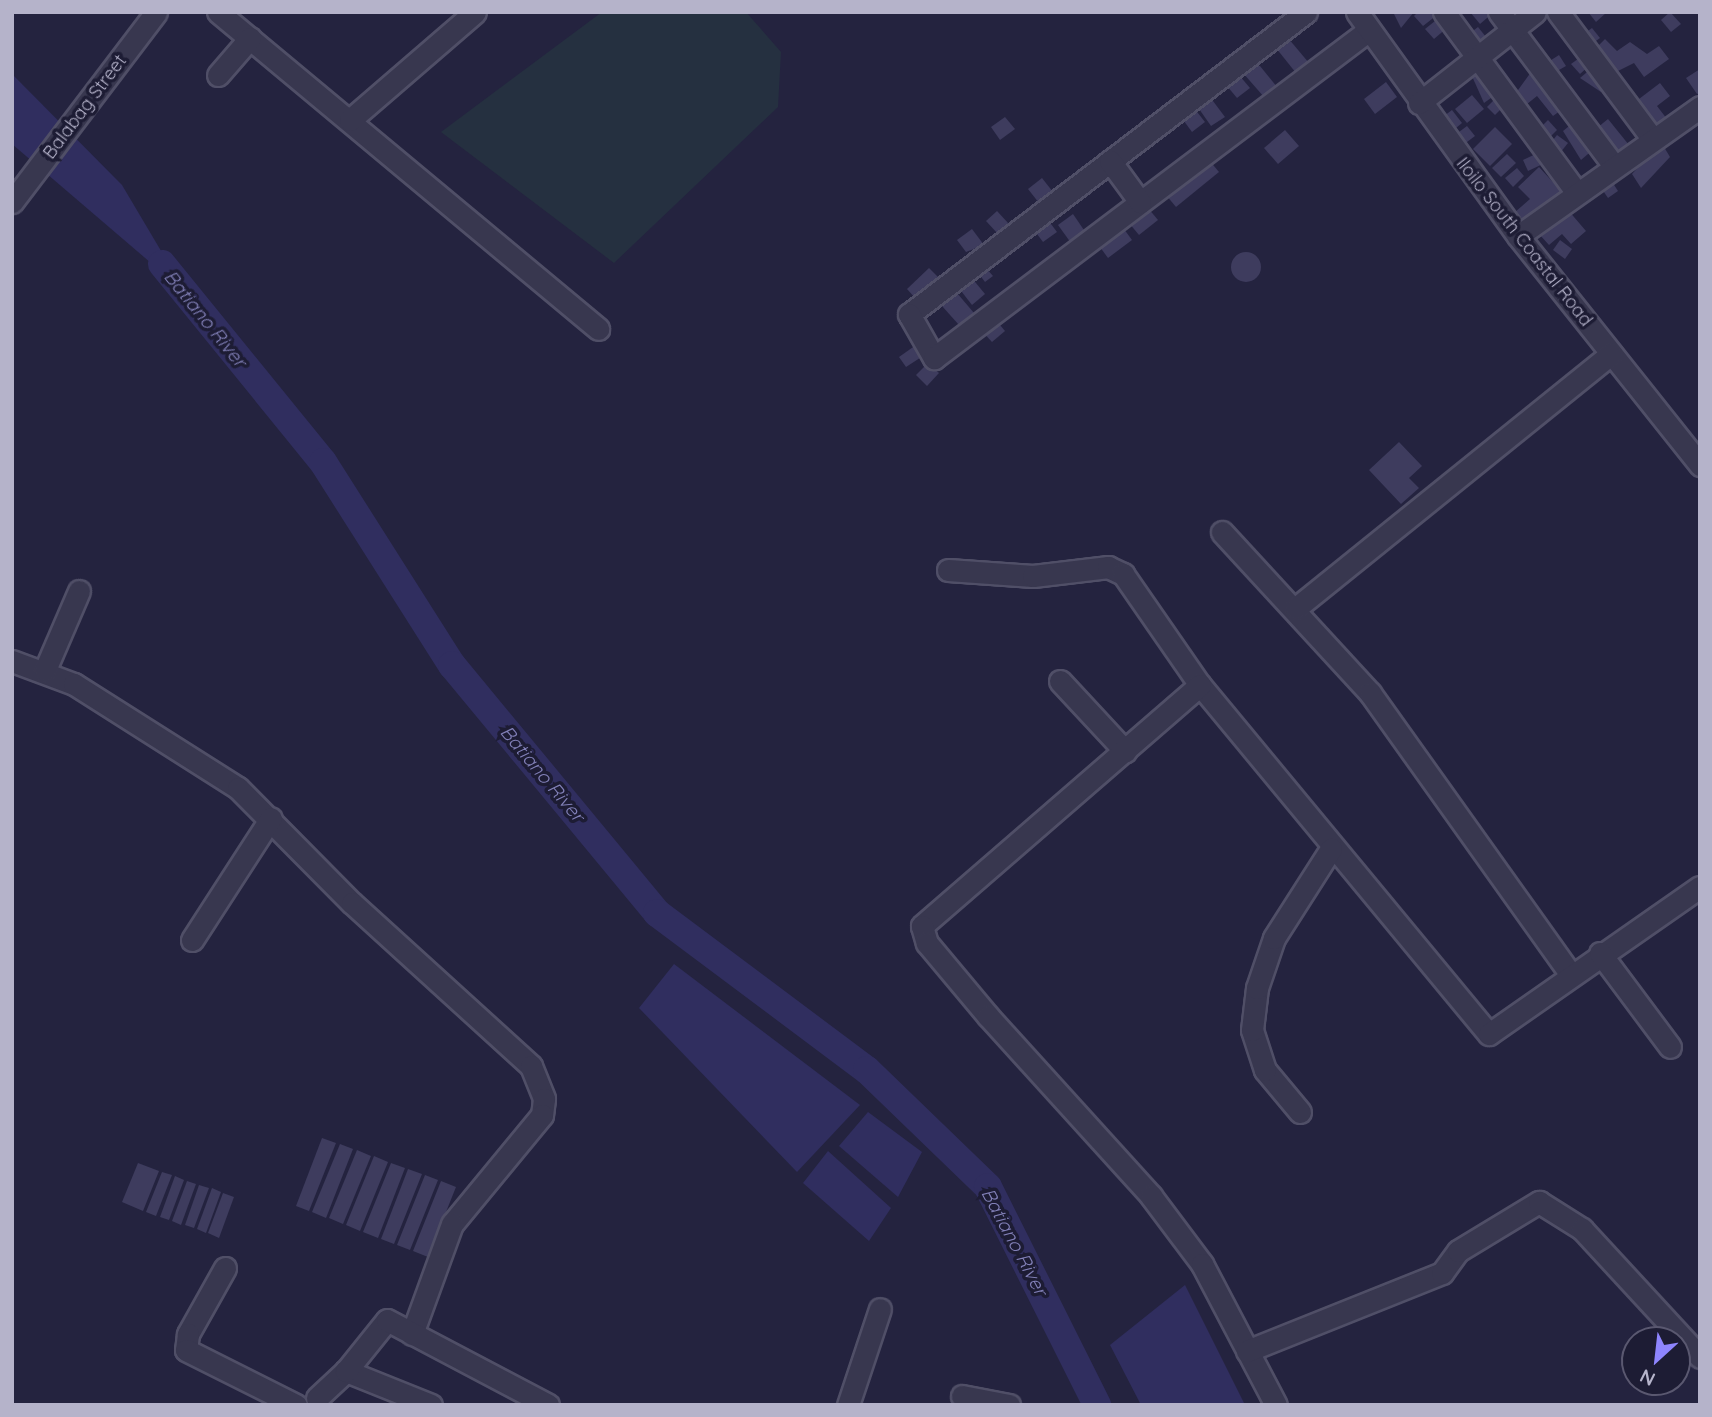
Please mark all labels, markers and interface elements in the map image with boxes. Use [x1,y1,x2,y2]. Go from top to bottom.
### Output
street label: Balabag Street [39,51,131,163]
street label: Iloilo South Coastal Road [1451,153,1597,331]
water label: Batiano River [159,266,251,372]
water label: Batiano River [495,721,589,827]
water label: Batiano River [976,1184,1052,1300]
north arrow [1621,1326,1691,1396]
text: N [1636,1364,1659,1392]

